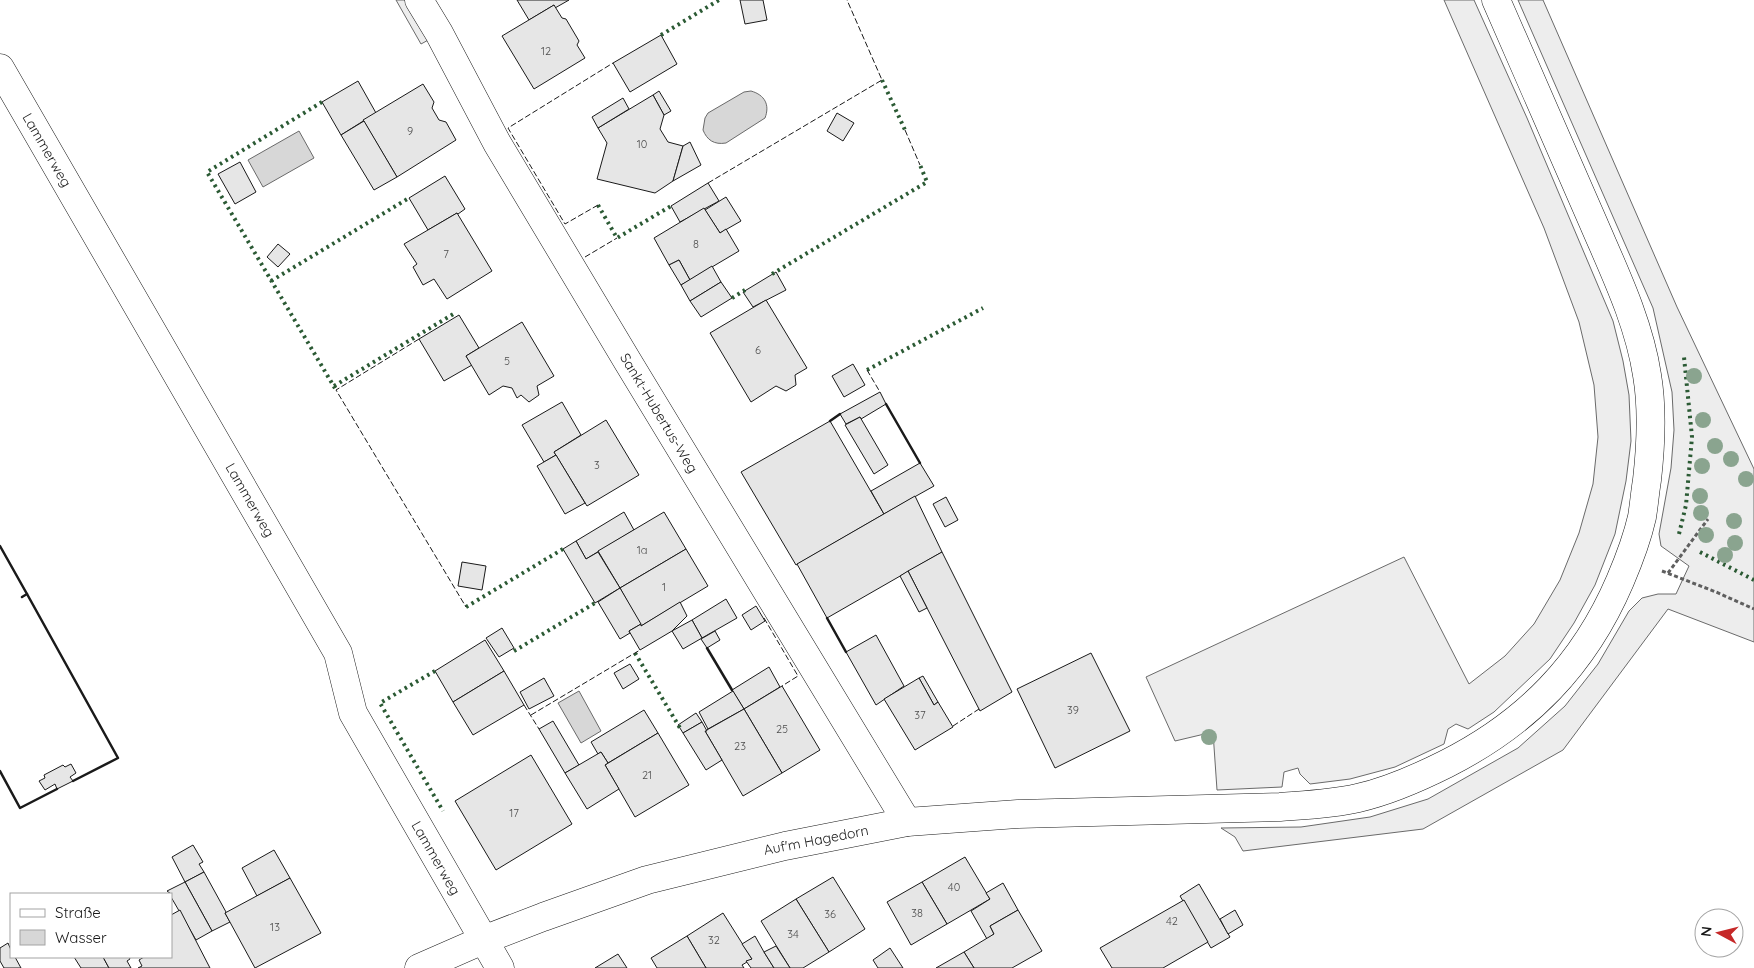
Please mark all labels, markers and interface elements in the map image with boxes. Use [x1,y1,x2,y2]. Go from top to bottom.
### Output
house number: 12 [541,44,551,58]
street label: Lammerweg [19,110,75,190]
house number: 9 [407,124,413,138]
house number: 10 [637,137,647,151]
house number: 8 [693,237,699,251]
house number: 7 [443,247,449,261]
house number: 6 [755,343,761,357]
street label: Sankt-Hubertus-Weg [616,350,702,476]
house number: 5 [504,354,510,368]
house number: 3 [594,458,600,472]
street label: Lammerweg [222,460,278,540]
house number: 1a [637,543,647,557]
house number: 1 [662,580,666,594]
house number: 39 [1067,703,1079,717]
house number: 37 [914,708,926,722]
house number: 25 [776,722,788,736]
house number: 23 [734,739,746,753]
house number: 21 [642,768,652,782]
house number: 17 [509,806,519,820]
street label: Lammerweg [408,818,464,898]
street label: Auf'm Hagedorn [762,821,870,859]
house number: 40 [948,880,960,894]
legend [10,893,172,958]
text: Straße [55,903,101,922]
house number: 38 [911,906,923,920]
house number: 36 [824,907,836,921]
north arrow [1694,908,1744,958]
house number: 42 [1166,914,1178,928]
house number: 13 [270,920,280,934]
text: N [1697,925,1716,938]
house number: 34 [787,927,799,941]
text: Wasser [55,928,107,947]
house number: 32 [708,933,720,947]

